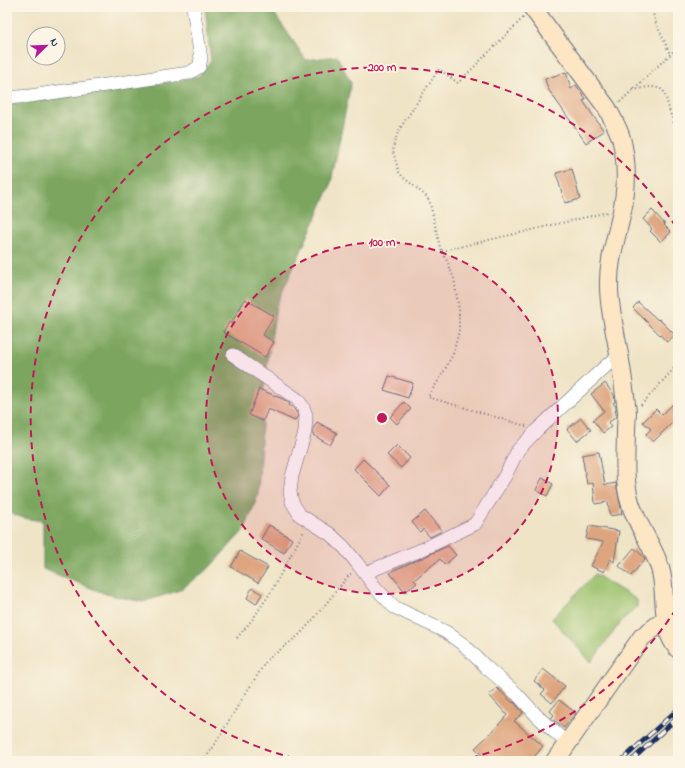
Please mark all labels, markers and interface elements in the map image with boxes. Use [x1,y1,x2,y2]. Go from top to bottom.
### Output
north arrow [26,26,66,66]
text: N [45,36,63,49]
text: 200 m [367,59,397,77]
text: 100 m [369,234,396,252]
centre of rings [375,411,389,425]

